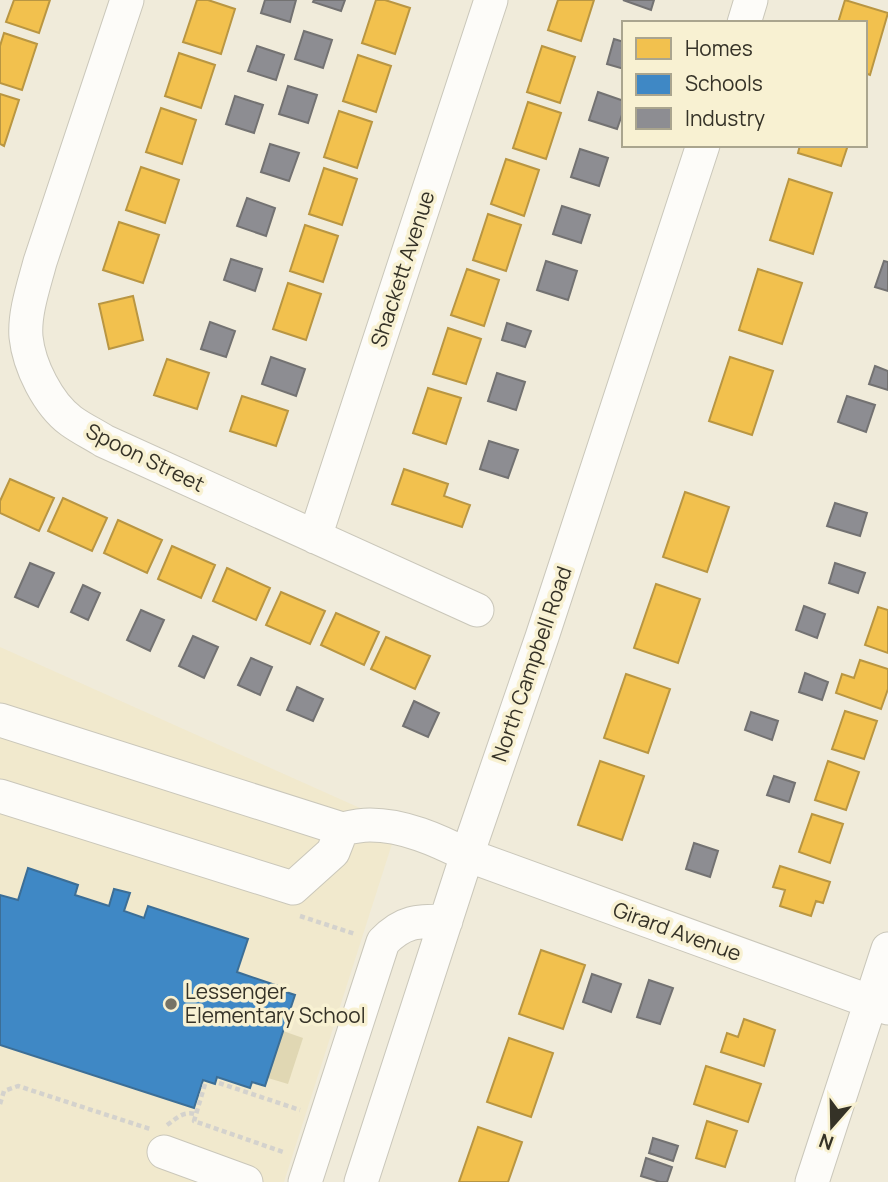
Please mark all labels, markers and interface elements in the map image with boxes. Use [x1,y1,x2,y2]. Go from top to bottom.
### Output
legend [622,21,867,147]
text: Homes [685,34,753,62]
text: Schools [685,69,763,97]
text: Industry [685,104,765,132]
street label: Shackett Avenue [364,187,441,350]
street label: Spoon Street [82,416,209,498]
street label: North Campbell Road [484,562,578,765]
street label: Girard Avenue [609,895,745,967]
place label: Lessenger Elementary School [185,977,366,1029]
marker: Lessenger Elementary School [163,996,179,1012]
north arrow [797,1091,867,1161]
text: N [815,1127,837,1157]

